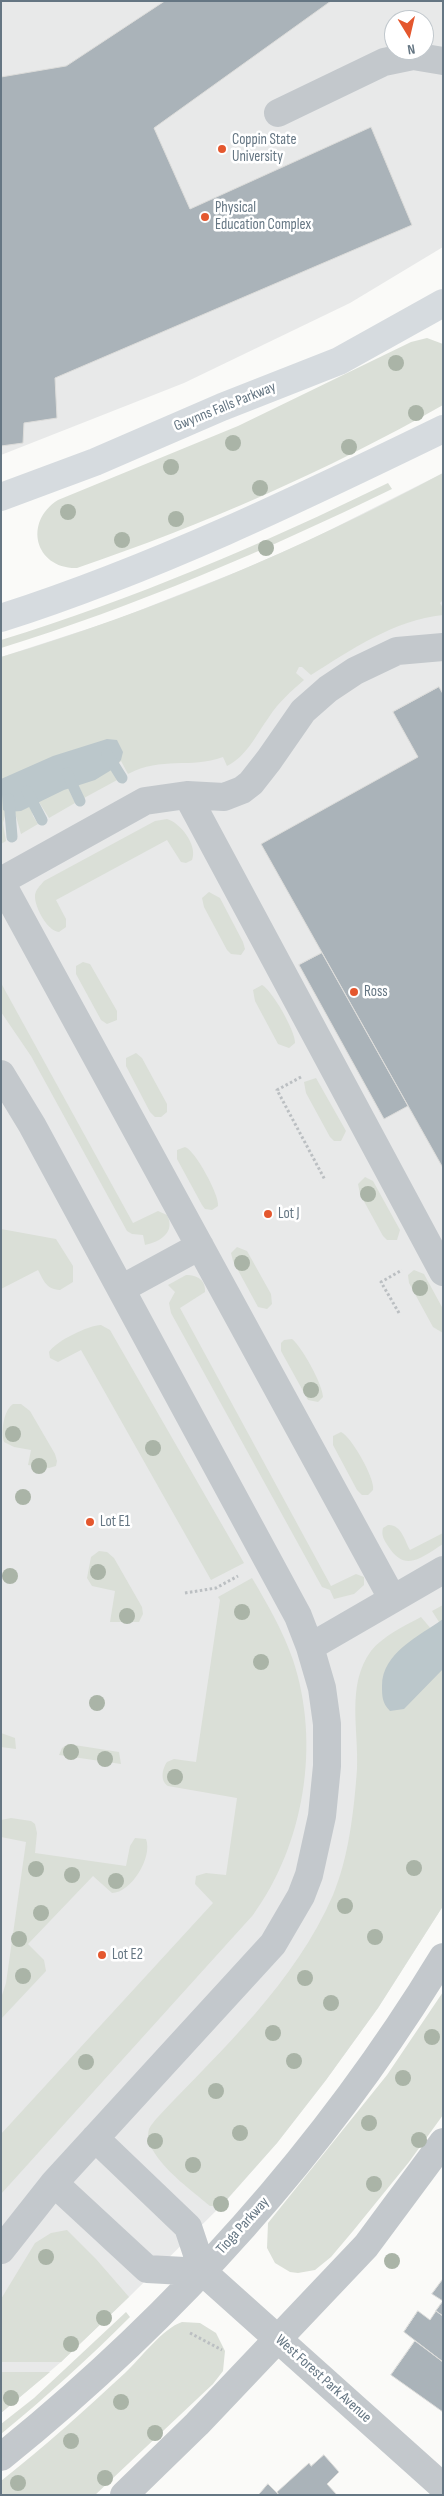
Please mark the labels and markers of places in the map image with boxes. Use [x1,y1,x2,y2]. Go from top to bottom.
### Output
place label: Coppin State University [232,131,297,166]
marker: Coppin State University [216,143,228,155]
place label: Physical Education Complex [215,199,311,234]
marker: Physical Education Complex [199,211,211,223]
place label: Ross [364,983,388,1001]
marker: Ross [348,986,360,998]
place label: Lot J [278,1205,300,1223]
marker: Lot J [262,1208,274,1220]
place label: Lot E1 [100,1513,130,1531]
marker: Lot E1 [84,1516,96,1528]
place label: Lot E2 [112,1946,143,1964]
marker: Lot E2 [96,1949,108,1961]

